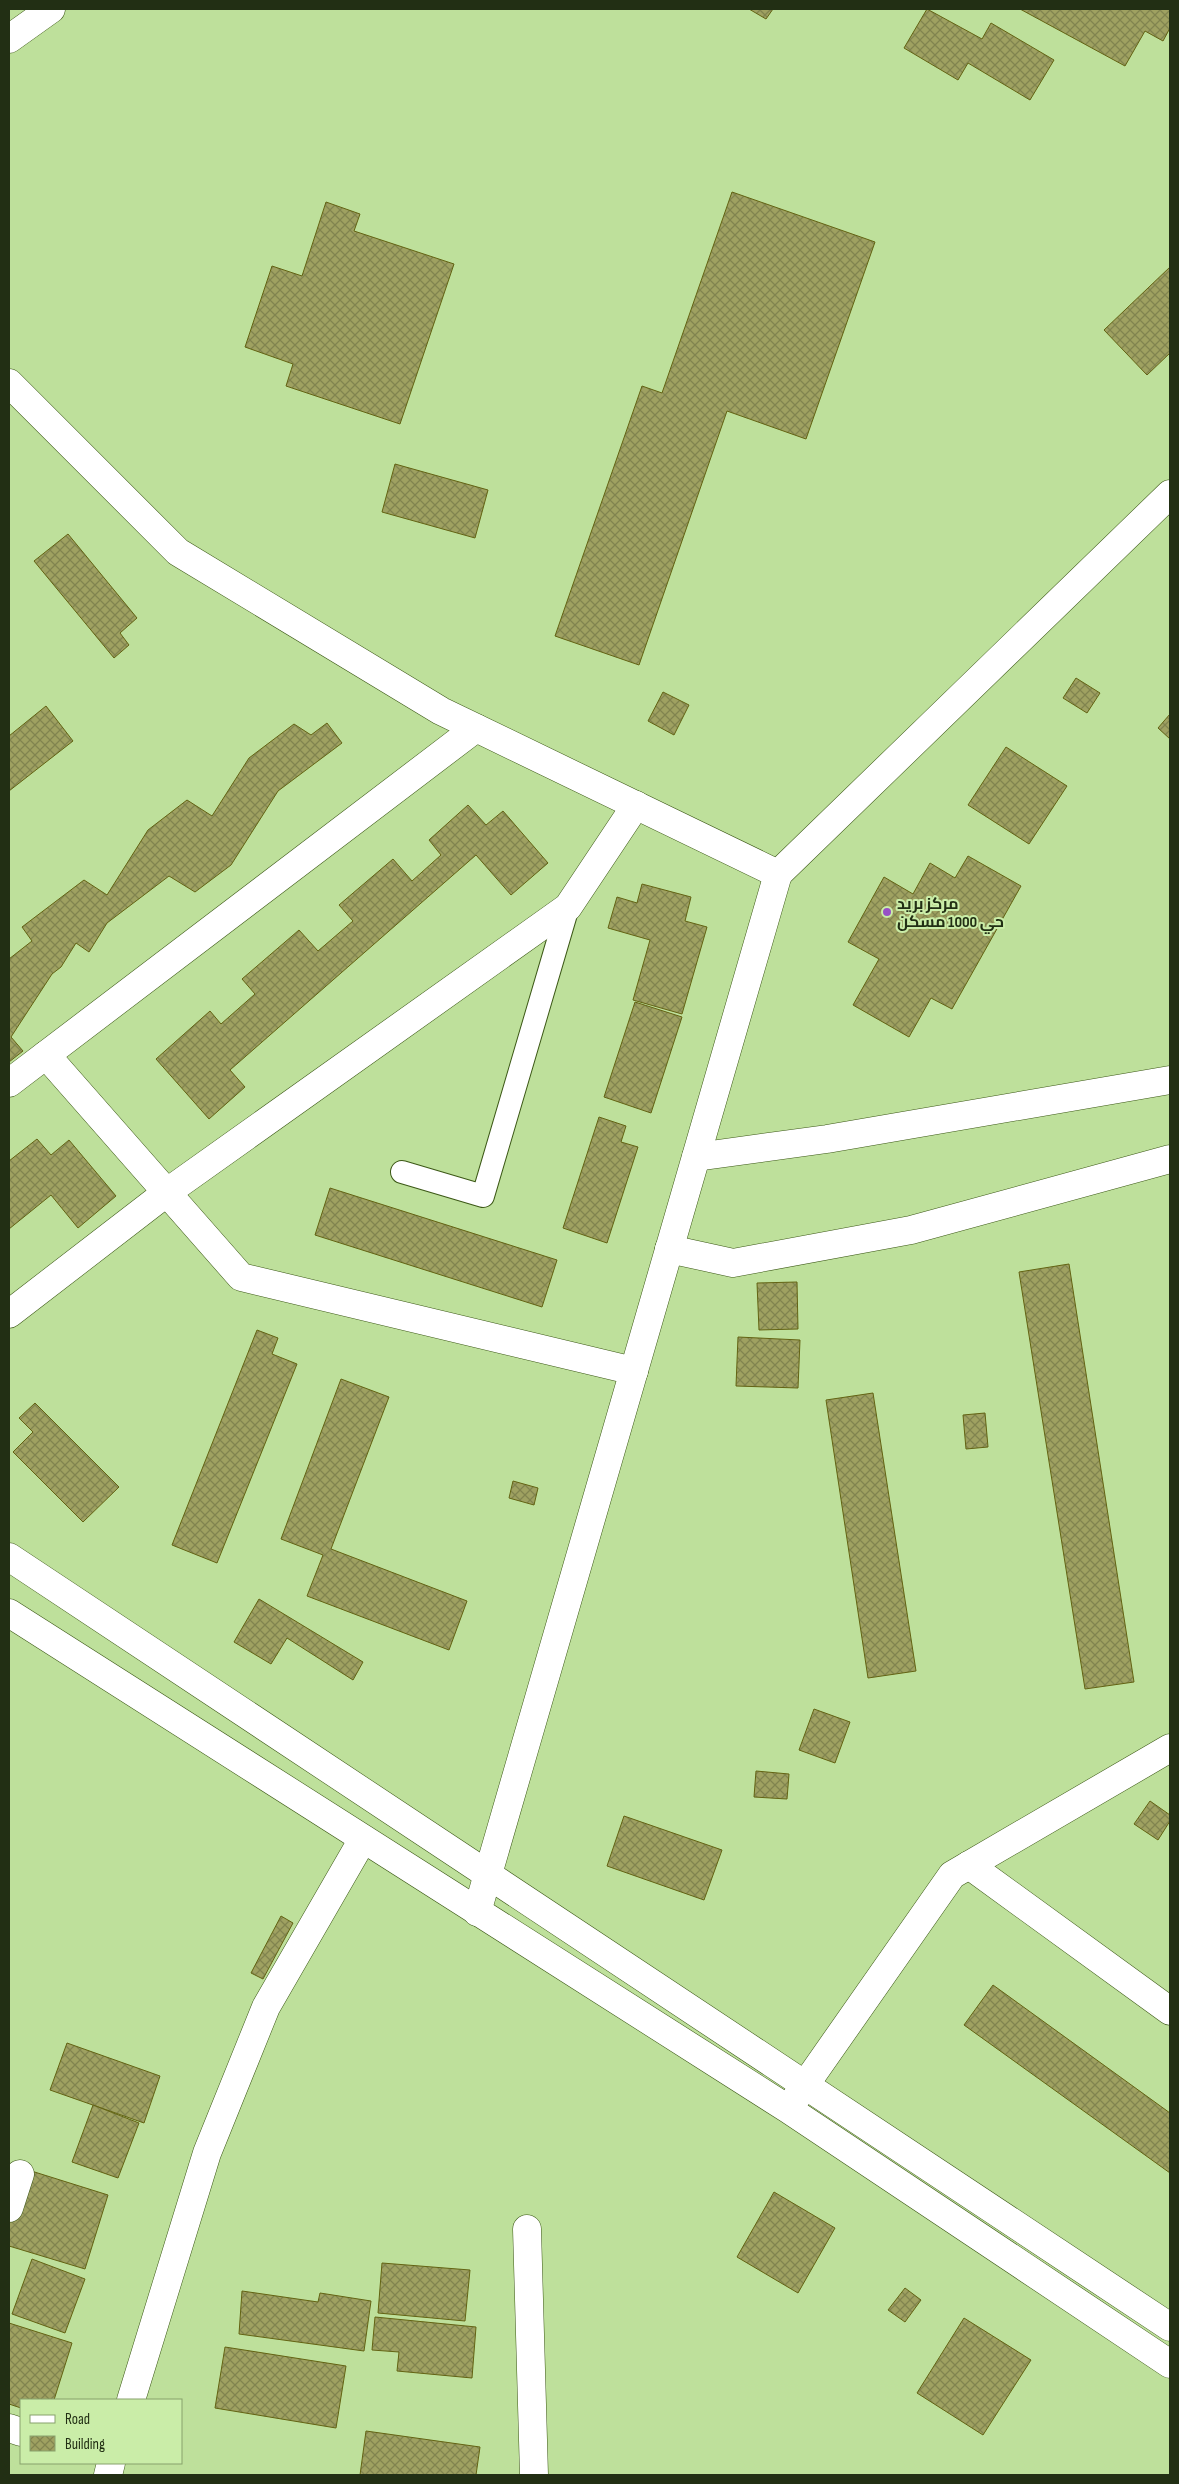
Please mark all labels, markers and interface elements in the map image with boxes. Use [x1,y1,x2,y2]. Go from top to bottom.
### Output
place label: مركز بريد حي 1000 مسكن [897,895,1004,934]
marker: مركز بريد حي 1000 مسكن [881,906,893,918]
legend [20,2399,182,2464]
text: Road [65,2410,90,2429]
text: Building [65,2435,105,2454]

